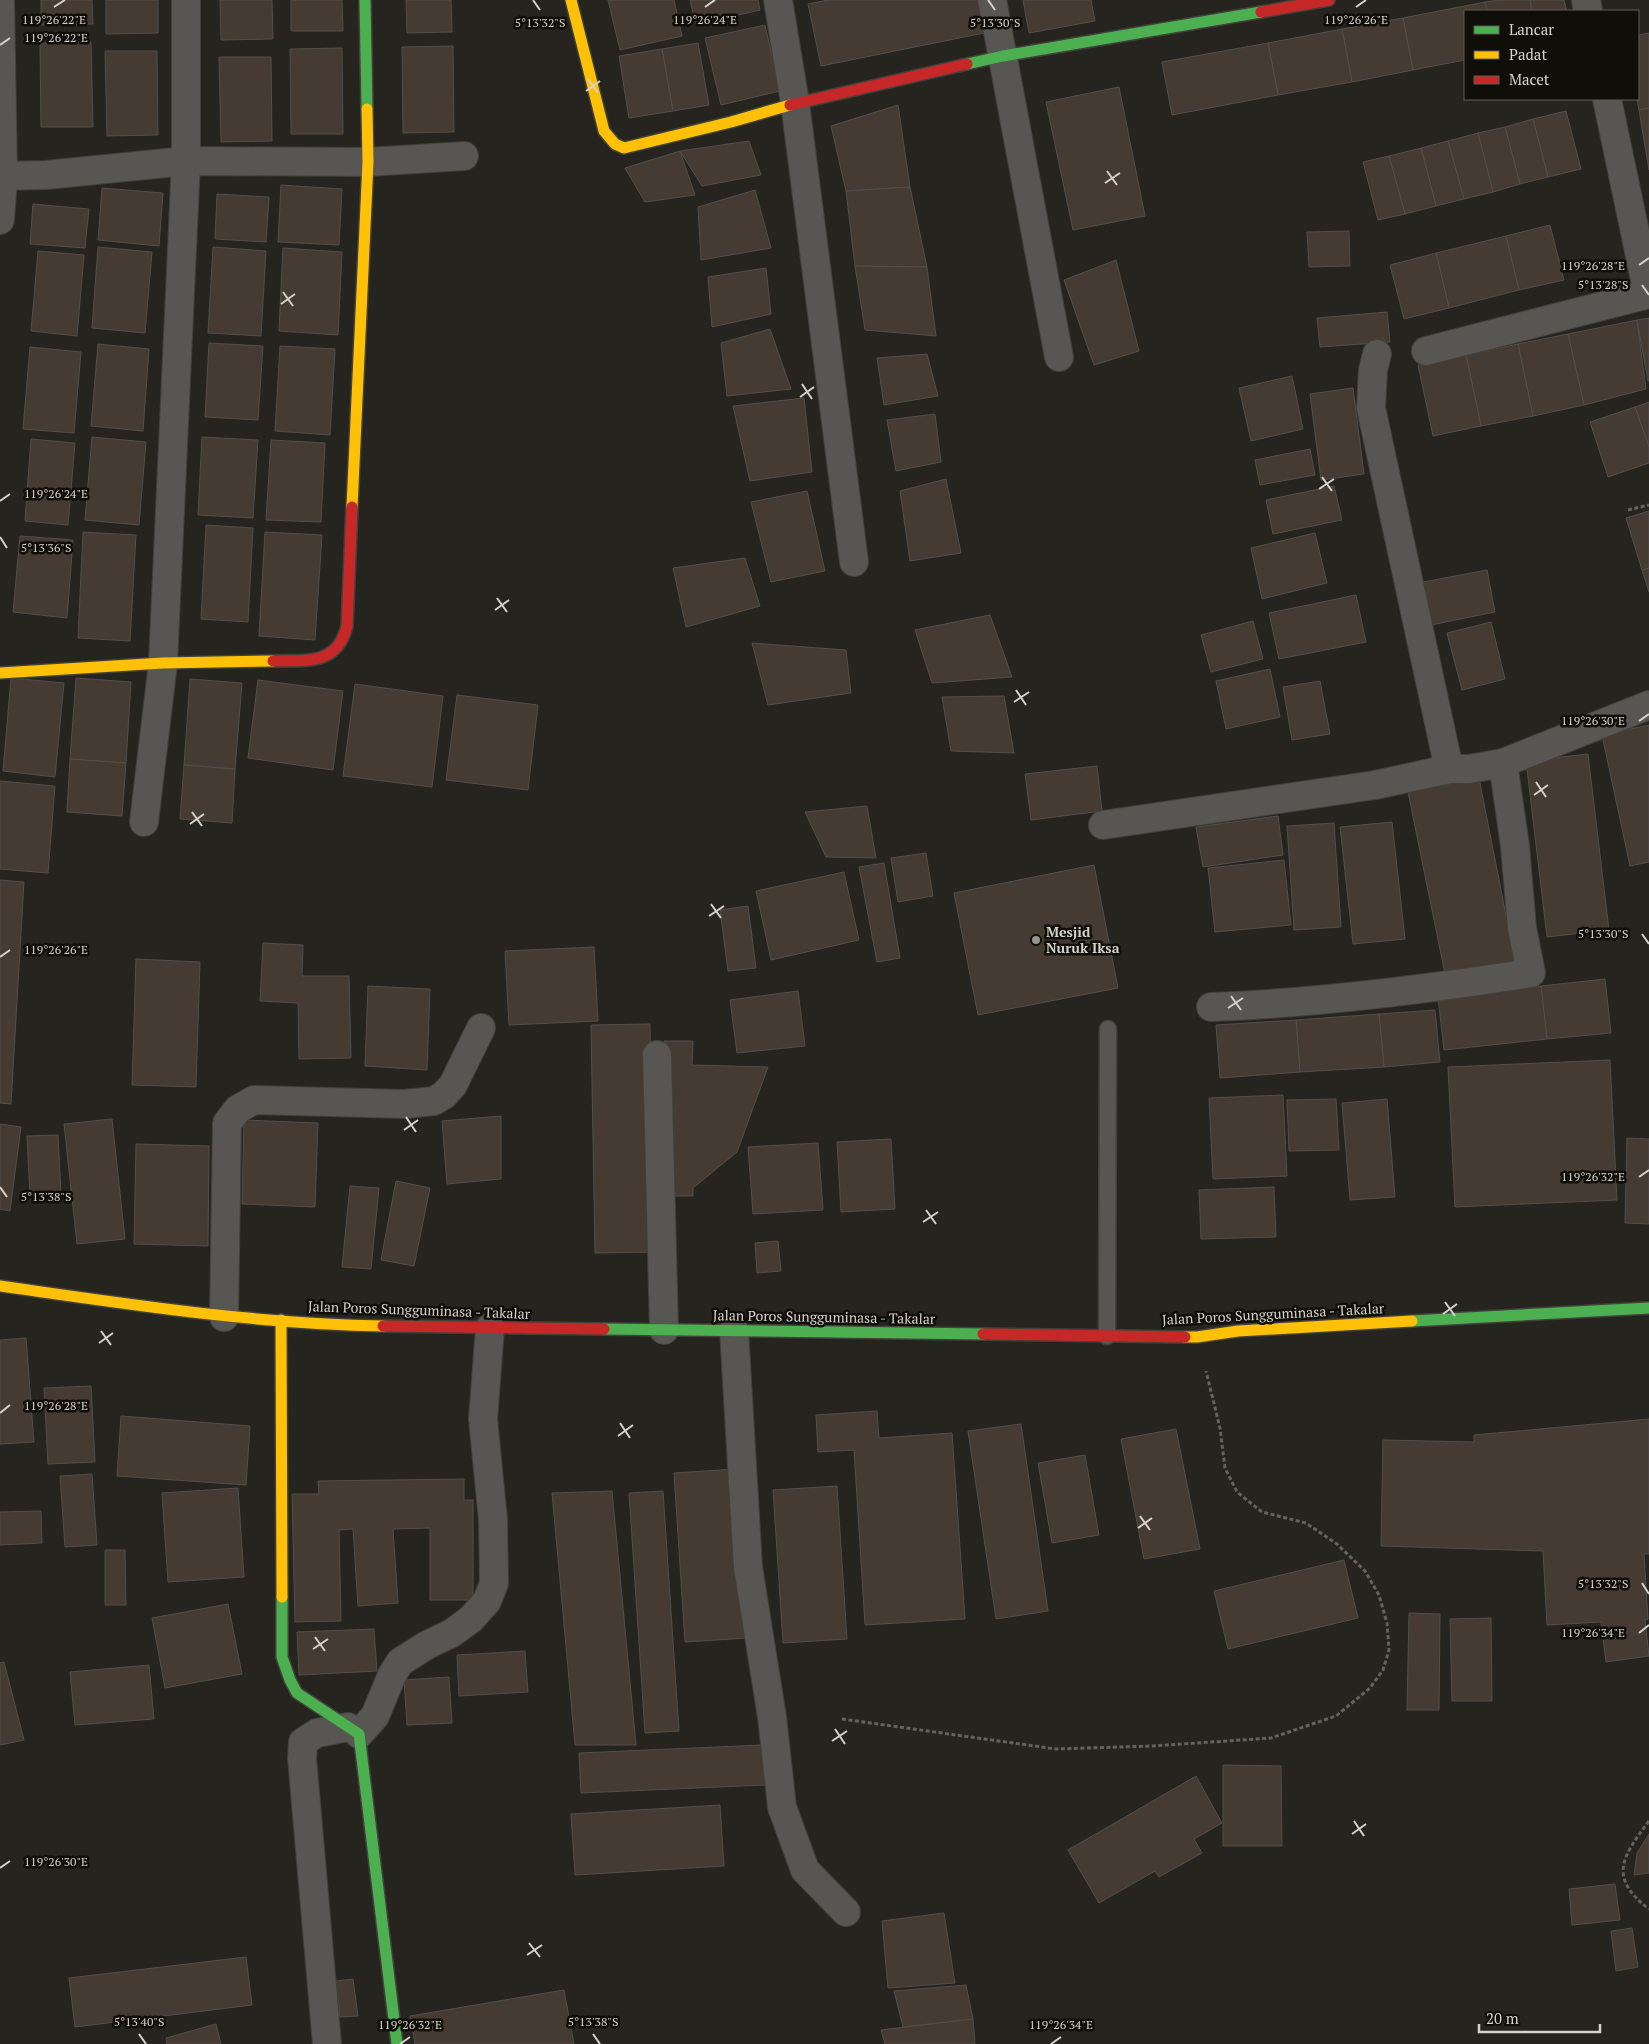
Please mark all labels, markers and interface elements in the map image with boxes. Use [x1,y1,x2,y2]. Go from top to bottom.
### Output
legend [1464,10,1639,100]
text: 119°26'22"E [22,12,86,27]
text: 119°26'24"E [673,12,737,27]
text: 119°26'26"E [1324,12,1388,27]
text: 5°13'32"S [515,15,565,30]
text: 5°13'30"S [970,15,1020,30]
text: Lancar [1509,19,1554,39]
text: 119°26'22"E [24,30,88,45]
text: Padat [1509,44,1547,64]
text: Macet [1509,69,1550,89]
text: 119°26'28"E [1561,258,1625,273]
text: 5°13'28"S [1578,277,1628,292]
text: 119°26'24"E [24,486,88,501]
text: 5°13'36"S [21,540,71,555]
text: 119°26'30"E [1561,713,1625,728]
place label: Mesjid Nuruk Iksa [1046,922,1120,957]
text: 5°13'30"S [1578,926,1628,941]
marker: Mesjid Nuruk Iksa [1030,934,1042,946]
text: 119°26'26"E [24,942,88,957]
text: 119°26'32"E [1561,1169,1625,1184]
text: 5°13'38"S [21,1189,71,1204]
street label: Jalan Poros Sungguminasa - Takalar [308,1296,531,1323]
street label: Jalan Poros Sungguminasa - Takalar [1161,1298,1385,1329]
street label: Jalan Poros Sungguminasa - Takalar [713,1305,936,1328]
text: 119°26'28"E [24,1398,88,1413]
text: 5°13'32"S [1578,1576,1628,1591]
text: 119°26'34"E [1561,1625,1625,1640]
text: 119°26'30"E [24,1854,88,1869]
scale bar [1479,2002,1600,2034]
text: 20 m [1486,2008,1519,2028]
text: 5°13'40"S [114,2014,164,2029]
text: 5°13'38"S [568,2014,618,2029]
text: 119°26'32"E [378,2017,442,2032]
text: 119°26'34"E [1029,2017,1093,2032]

